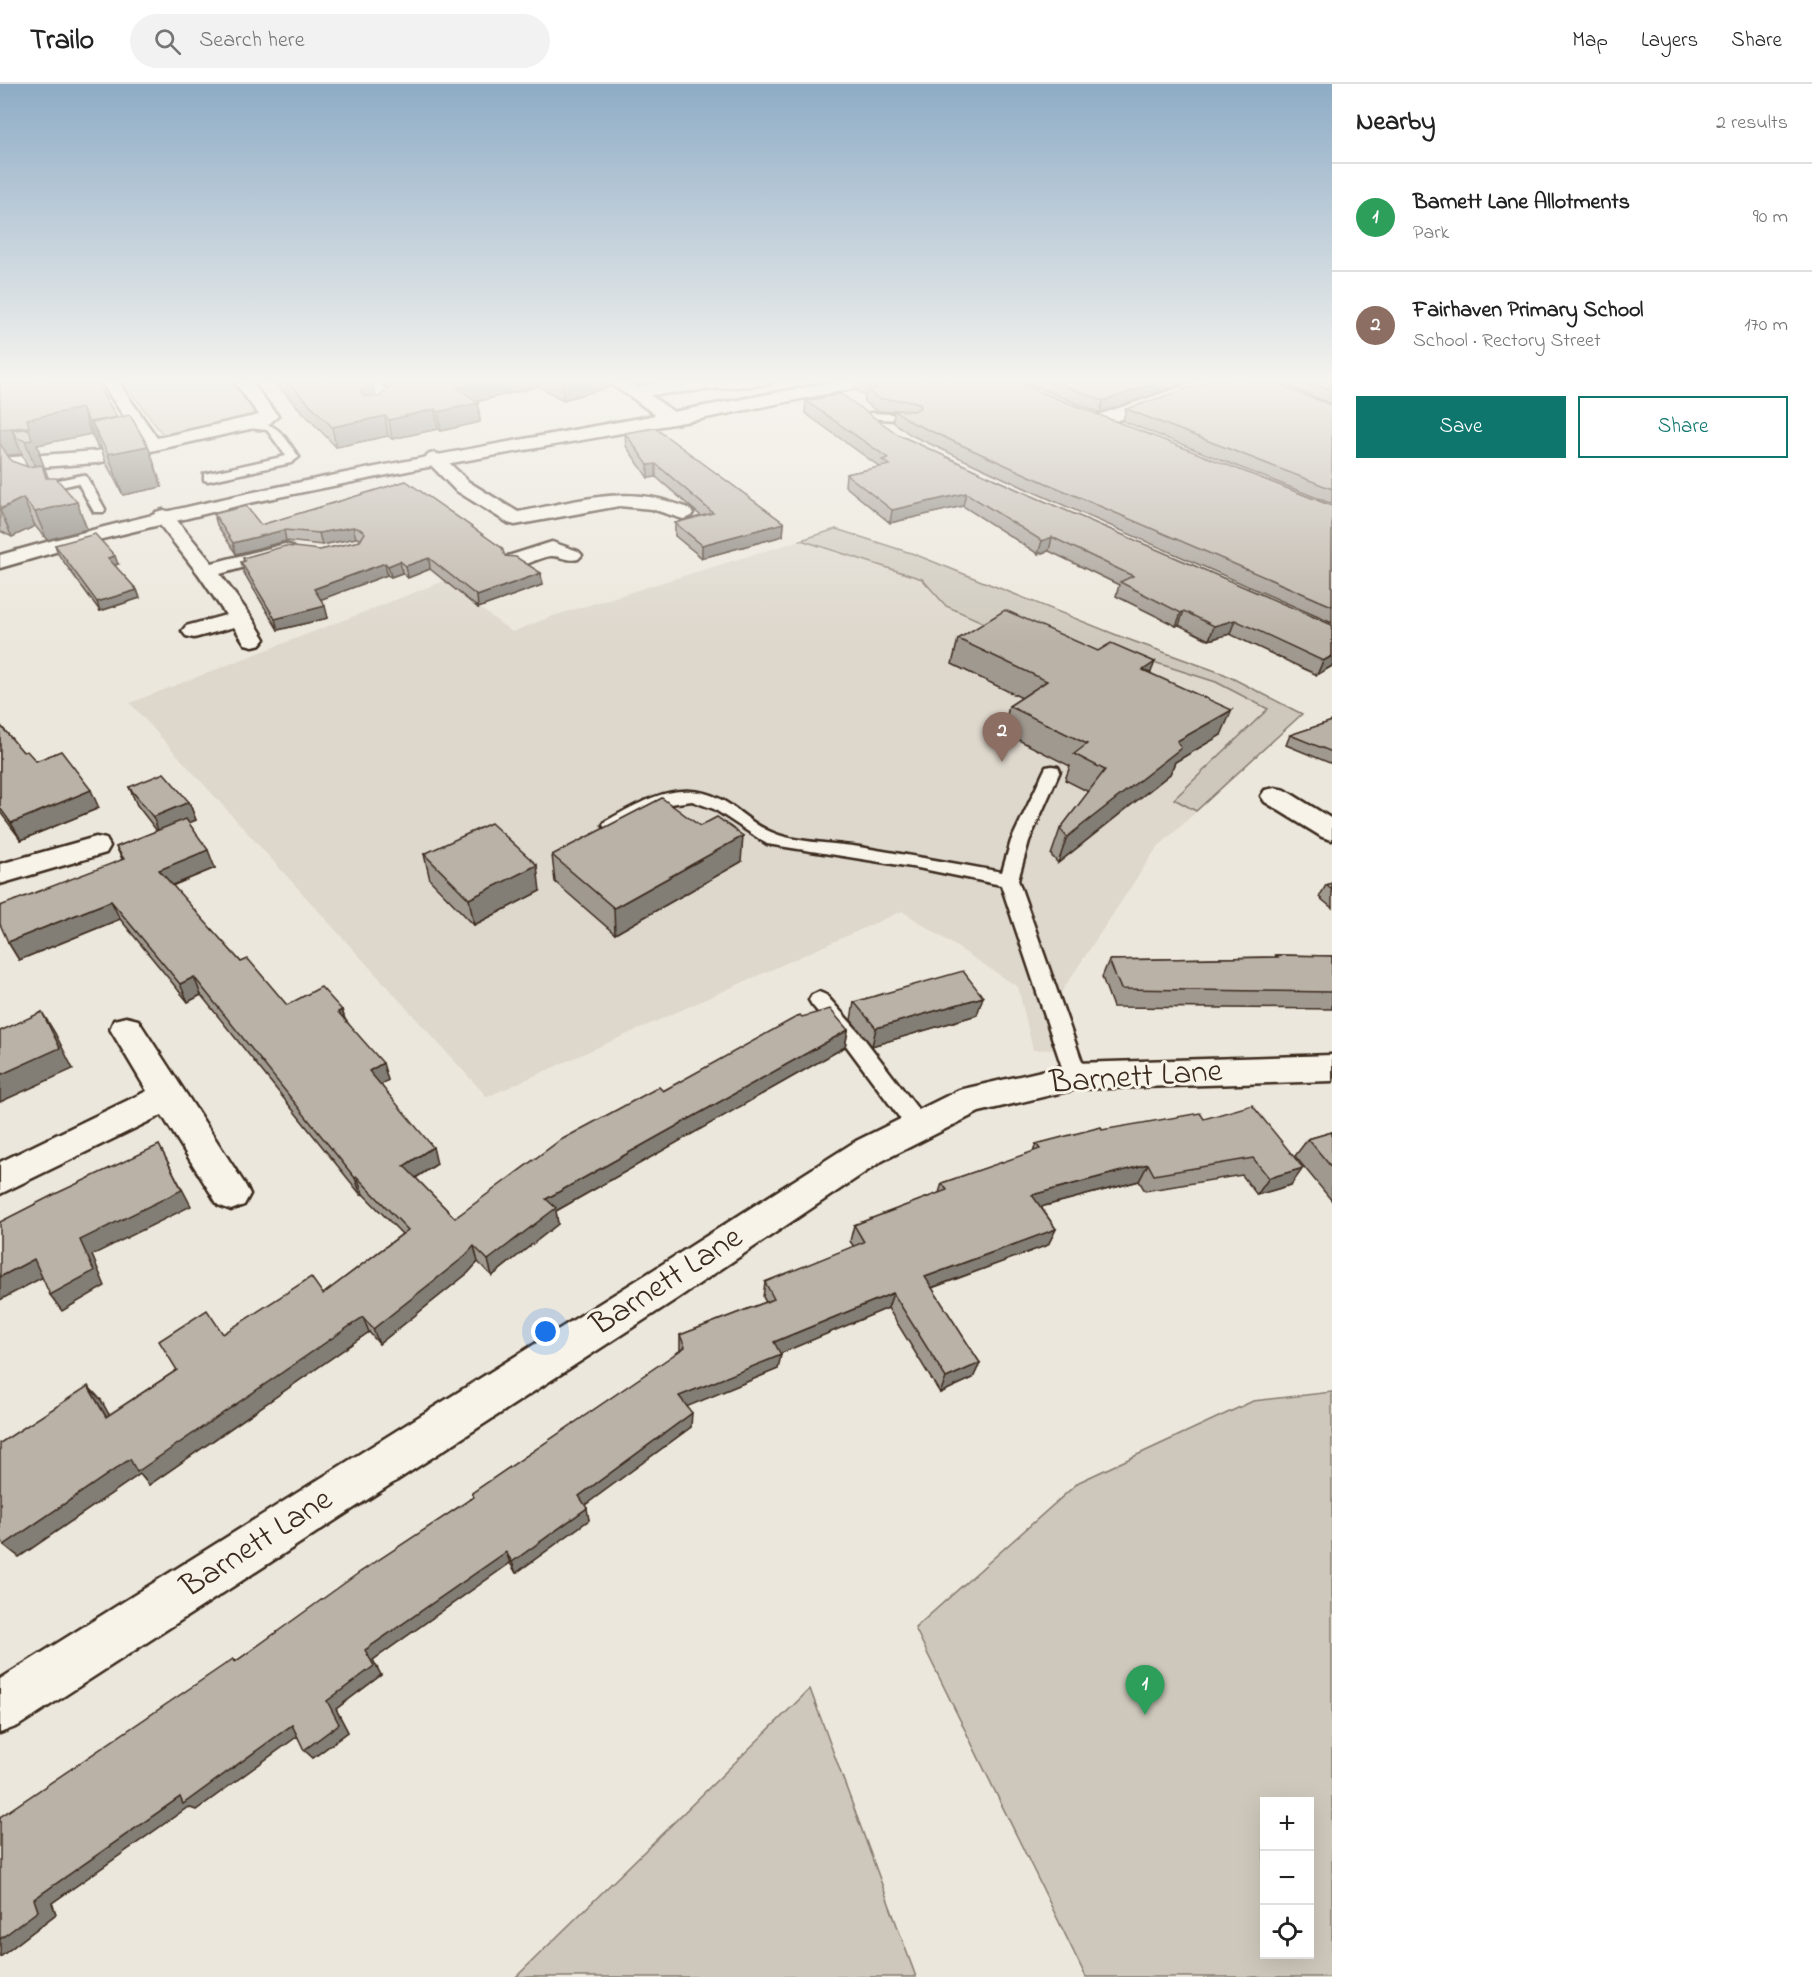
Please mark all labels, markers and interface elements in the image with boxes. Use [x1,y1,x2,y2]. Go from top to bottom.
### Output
search box [130,14,550,68]
text: Trailo [30,21,94,62]
icon: search [151,25,184,58]
text: Search here [199,25,305,57]
text: Map [1572,26,1608,56]
text: Layers [1641,26,1698,56]
text: Share [1731,26,1782,56]
text: Nearby [1356,104,1435,142]
text: 2 results [1716,109,1788,138]
text: Barnett Lane Allotments [1413,187,1630,219]
text: 1 [1372,203,1379,232]
text: 90 m [1753,203,1788,232]
text: Park [1413,219,1449,248]
text: Fairhaven Primary School [1413,295,1644,327]
text: 2 [1371,311,1380,340]
text: 170 m [1744,311,1788,340]
text: School · Rectory Street [1413,327,1601,356]
button: Save [1356,396,1566,458]
button: Share [1578,396,1788,458]
pin: 2 [982,712,1022,762]
street label: Barnett Lane [1047,1048,1224,1108]
street label: Barnett Lane [581,1215,753,1350]
your location [531,1317,560,1346]
street label: Barnett Lane [171,1477,343,1612]
pin: 1 [1126,1666,1164,1715]
map controls [1260,1797,1314,1959]
button: + [1260,1797,1314,1851]
button: − [1260,1851,1314,1905]
button: locate [1260,1905,1314,1959]

